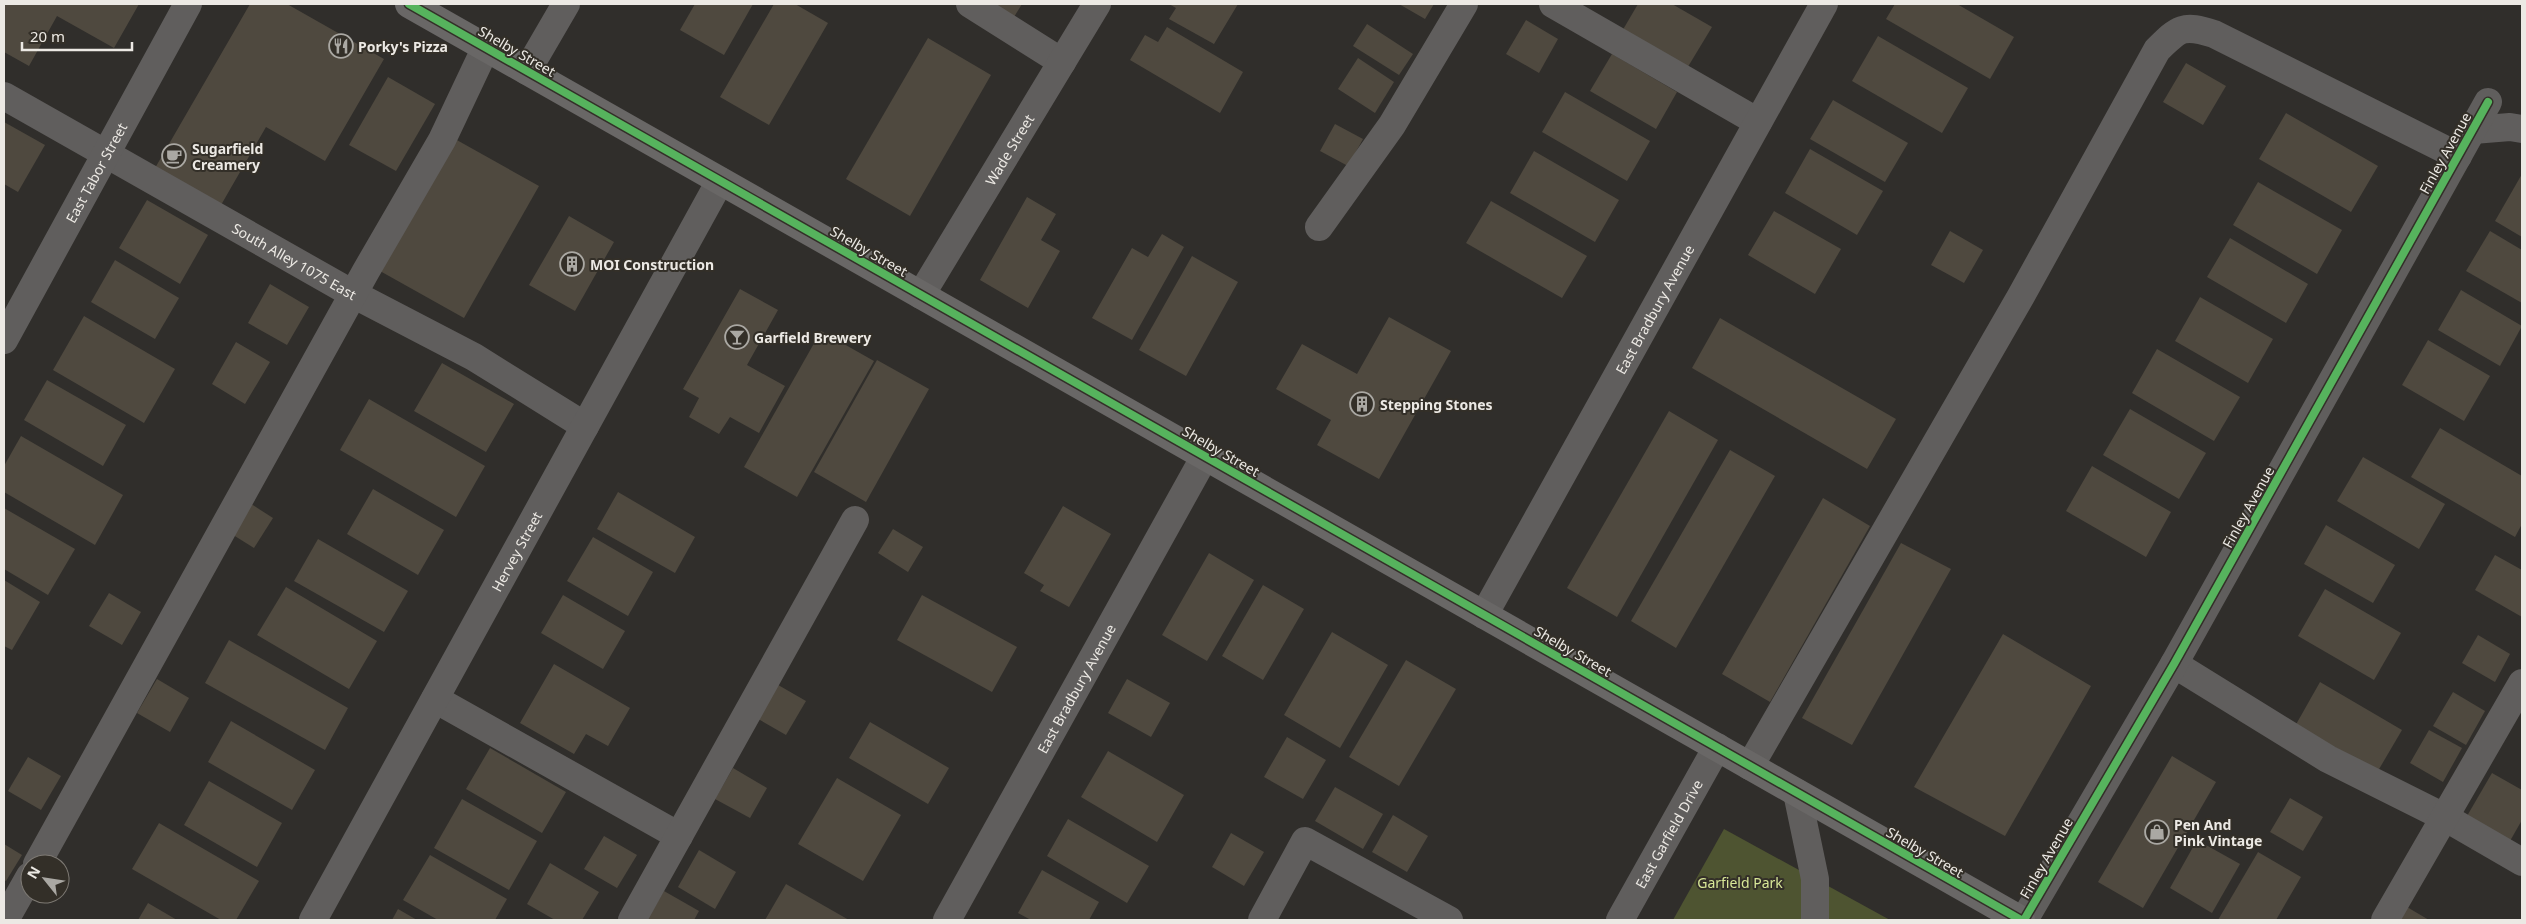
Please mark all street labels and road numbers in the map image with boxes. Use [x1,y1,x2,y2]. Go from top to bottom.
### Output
street label: Shelby Street [475,21,559,81]
street label: Finley Avenue [2415,109,2475,197]
street label: Wade Street [980,110,1038,189]
street label: East Tabor Street [61,119,131,226]
street label: South Alley 1075 East [229,218,360,304]
street label: Shelby Street [827,221,911,281]
street label: East Bradbury Avenue [1611,241,1698,377]
street label: Shelby Street [1179,421,1263,481]
street label: Finley Avenue [2218,463,2278,551]
street label: Hervey Street [486,508,546,595]
street label: East Bradbury Avenue [1032,620,1119,756]
street label: Shelby Street [1531,621,1615,681]
street label: East Garfield Drive [1630,776,1707,891]
street label: Finley Avenue [2015,814,2077,902]
street label: Shelby Street [1883,822,1967,882]

